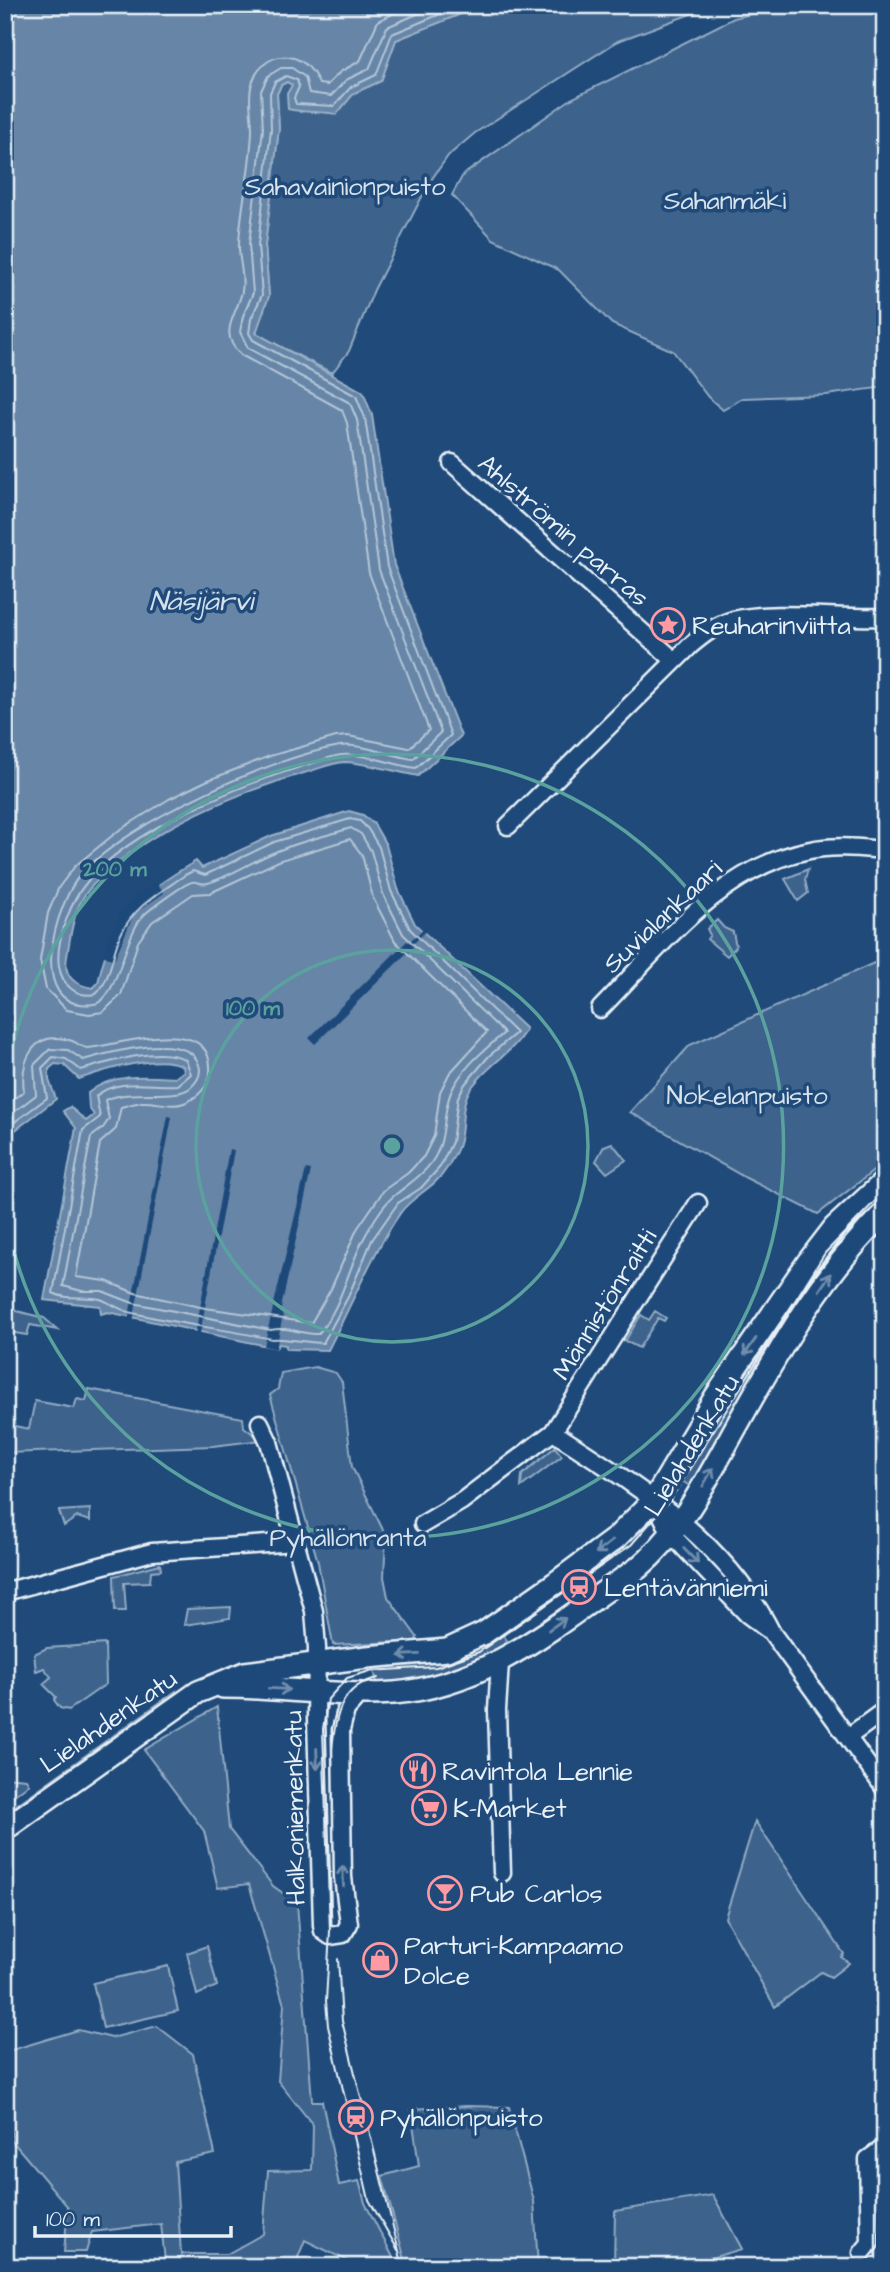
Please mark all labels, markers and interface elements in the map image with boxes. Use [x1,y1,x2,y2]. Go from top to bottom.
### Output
park label: Sahavainionpuisto [244,169,446,205]
park label: Sahanmäki [664,183,786,219]
street label: Ahlströmin parras [470,446,657,615]
water label: Näsijärvi [149,582,257,621]
place icon: Reuharinviitta [649,606,687,644]
place label: Reuharinviitta [692,608,851,644]
street label: Suvialankaari [595,852,730,982]
text: 200 m [82,855,147,884]
text: 100 m [226,994,281,1023]
park label: Nokelanpuisto [666,1078,828,1114]
centre of rings [380,1134,404,1158]
street label: Männistönraitti [544,1222,666,1387]
one-way arrow [818,1273,832,1292]
one-way arrow [743,1337,757,1356]
street label: Lielahdenkatu [635,1368,748,1523]
one-way arrow [701,1467,715,1487]
park label: Pyhällönranta [269,1520,427,1558]
one-way arrow [595,1539,614,1554]
one-way arrow [683,1547,700,1564]
station icon: Lentävänniemi [560,1568,598,1606]
place label: Lentävänniemi [604,1570,768,1606]
one-way arrow [547,1617,566,1631]
one-way arrow [398,1648,421,1661]
street label: Lielahdenkatu [33,1661,184,1782]
one-way arrow [267,1682,290,1695]
street label: Halkoniemenkatu [275,1710,315,1906]
one-way arrow [310,1747,323,1770]
restaurant icon: Ravintola Lennie [399,1752,437,1790]
place label: Ravintola Lennie [442,1754,633,1790]
supermarket icon: K-Market [410,1789,448,1827]
place label: K-Market [453,1791,567,1827]
one-way arrow [336,1865,349,1887]
bar icon: Pub Carlos [426,1874,464,1912]
place label: Pub Carlos [470,1876,603,1912]
place label: Parturi-Kampaamo Dolce [404,1928,624,1994]
shop icon: Parturi-Kampaamo Dolce [361,1941,399,1979]
station icon: Pyhällönpuisto [337,2098,375,2136]
place label: Pyhällönpuisto [380,2100,543,2138]
scale bar [35,2195,231,2239]
text: 100 m [46,2205,101,2234]

